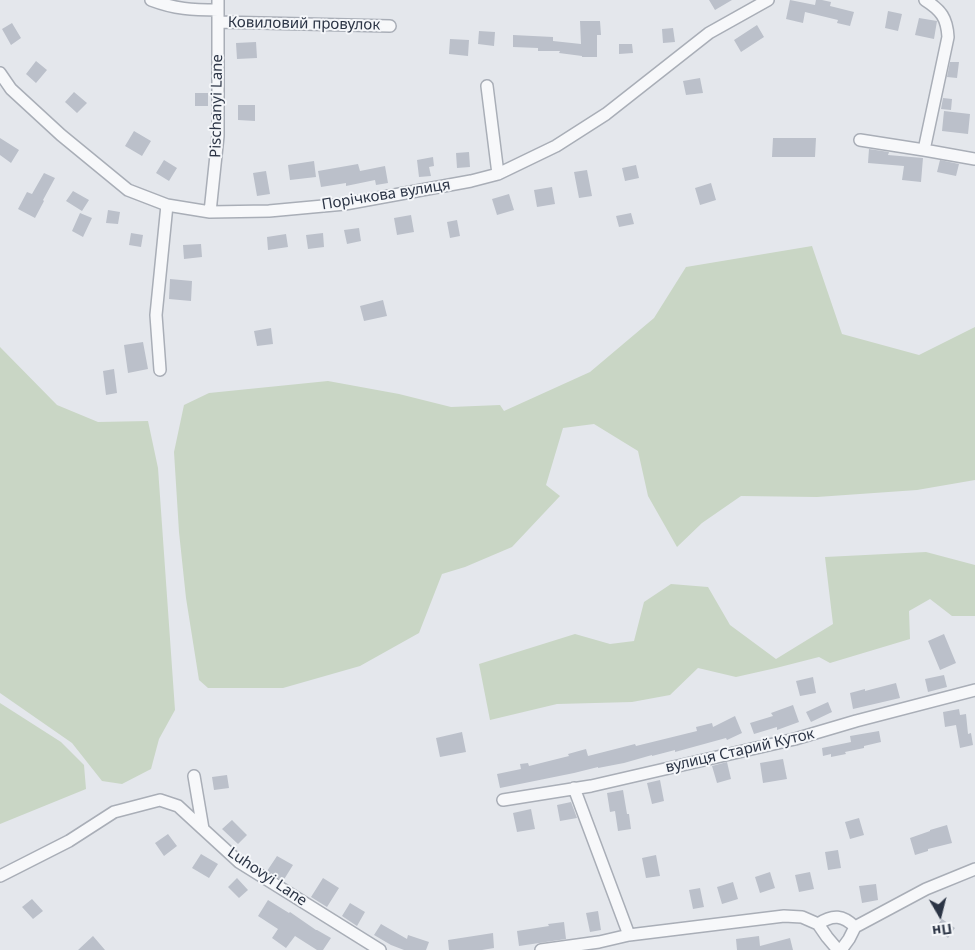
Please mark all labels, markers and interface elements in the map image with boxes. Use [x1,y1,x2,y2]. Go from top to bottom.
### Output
street label: Ковиловий провулок [228,14,380,34]
street label: Pischanyi Lane [207,54,227,158]
street label: Порічкова вулиця [320,176,452,214]
street label: вулиця Старий Куток [664,725,816,777]
street label: Luhovyi Lane [224,844,310,910]
north arrow [915,890,965,940]
text: Пн [931,920,953,941]

